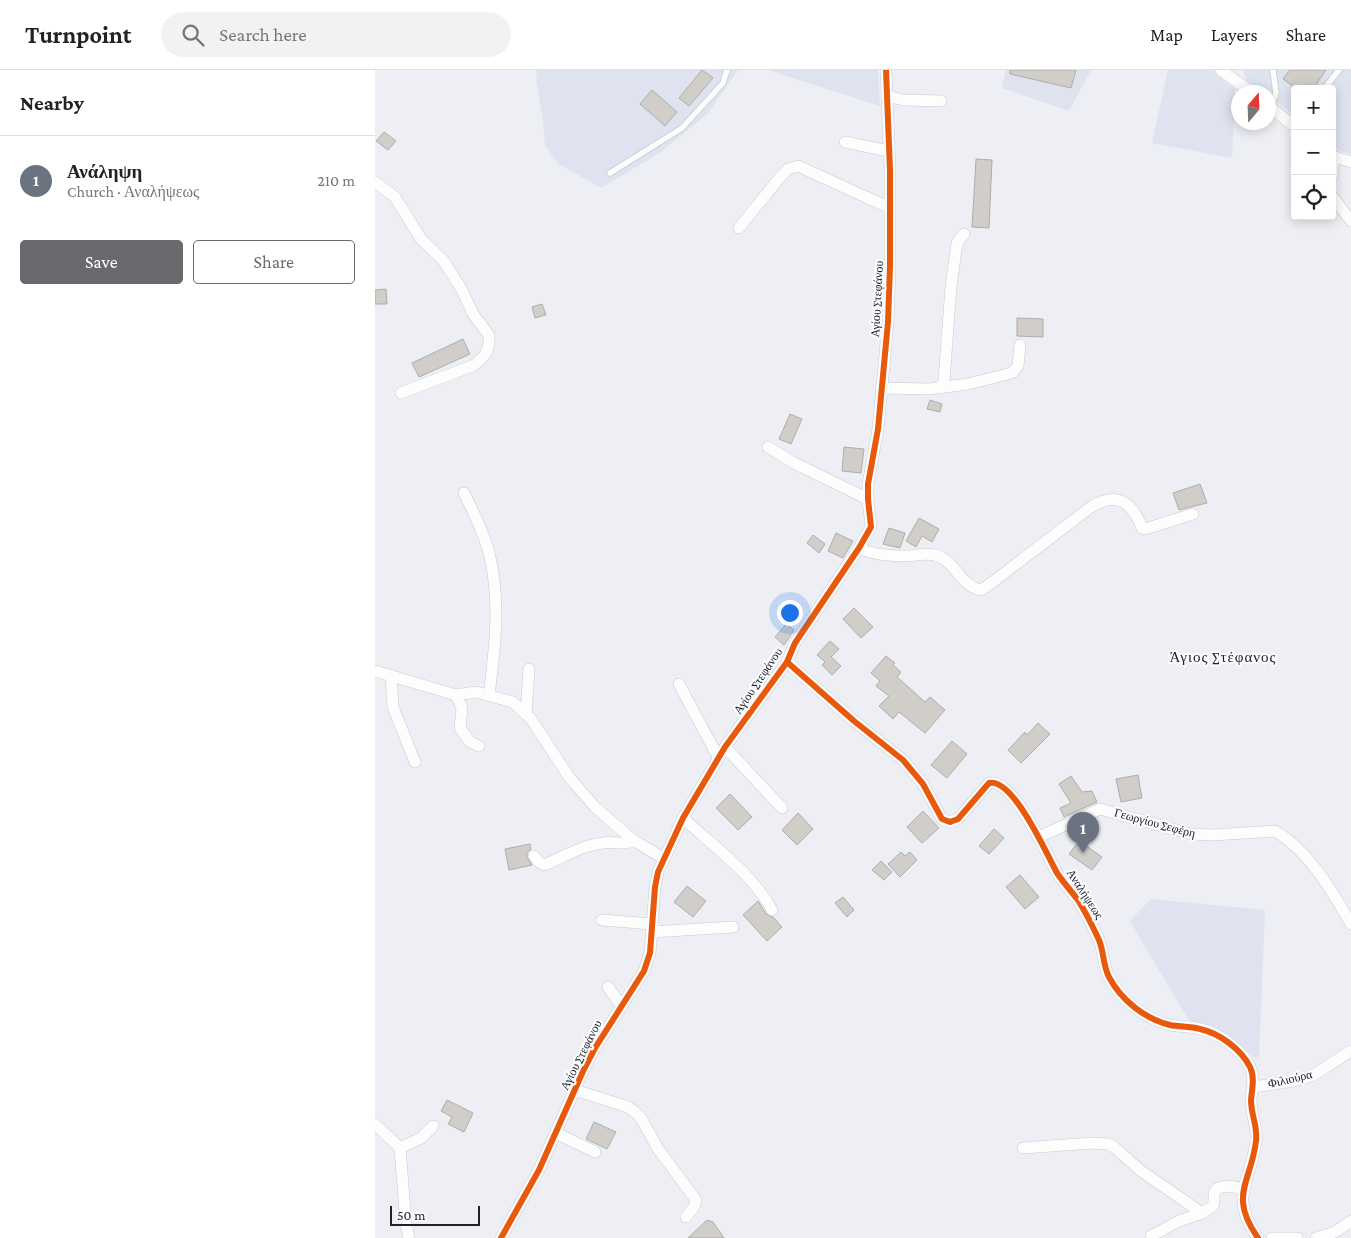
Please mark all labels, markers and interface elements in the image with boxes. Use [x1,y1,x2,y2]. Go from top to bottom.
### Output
search box [161,12,511,57]
text: Turnpoint [25,21,131,48]
icon: search [179,21,207,49]
text: Search here [219,24,307,45]
text: Map [1150,25,1183,45]
text: Layers [1211,25,1258,45]
text: Share [1286,25,1326,45]
north arrow [1231,85,1276,130]
map controls [1291,85,1336,220]
button: + [1291,85,1336,130]
text: Nearby [20,91,84,115]
button: − [1291,130,1336,175]
text: Ανάληψη [67,161,142,182]
text: 1 [33,172,39,189]
text: 210 m [317,172,355,189]
button: locate [1291,175,1336,220]
text: Church · Αναλήψεως [67,183,199,200]
button: Save [20,240,183,284]
button: Share [193,240,355,284]
street label: Αγίου Στεφάνου [868,260,886,338]
your location [777,600,803,626]
street label: Αγίου Στεφάνου [731,645,785,717]
district label: Άγιος Στέφανος [1169,649,1277,665]
street label: Γεωργίου Σεφέρη [1113,805,1197,841]
pin: 1 [1067,812,1099,853]
street label: Αναλήψεως [1064,866,1106,922]
street label: Αγίου Στεφάνου [557,1018,605,1092]
street label: Φιλιούρα [1266,1067,1314,1091]
scale bar [390,1203,480,1226]
text: 50 m [397,1207,425,1223]

